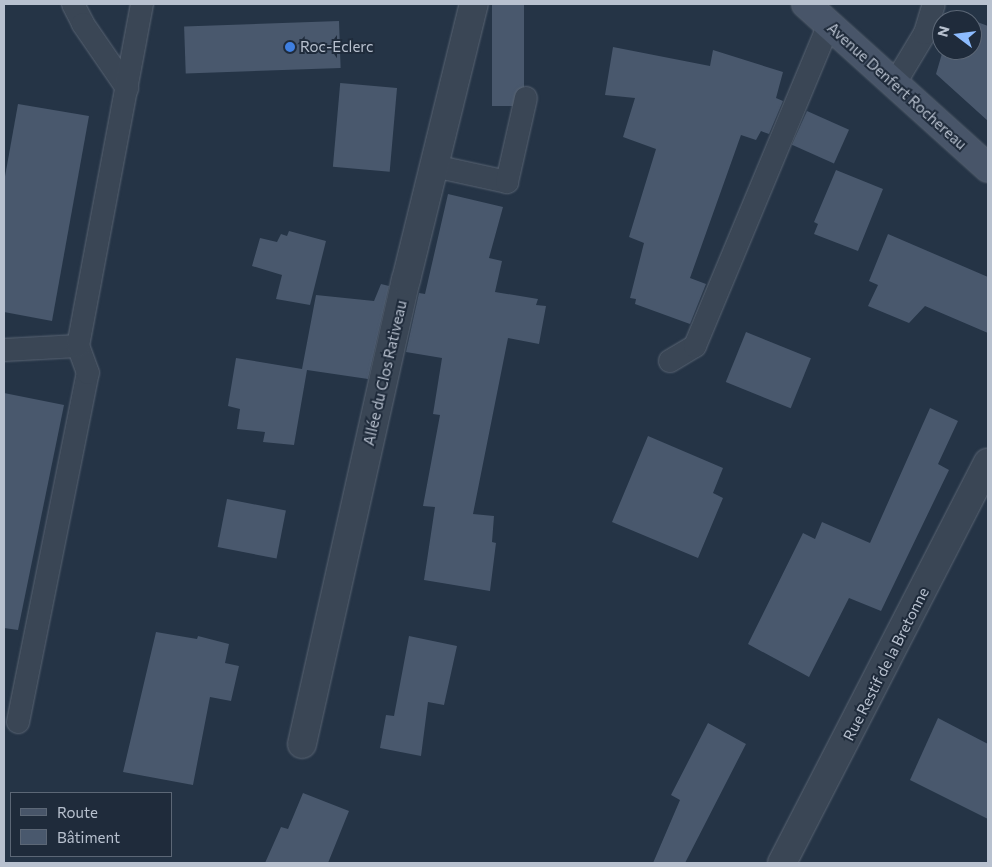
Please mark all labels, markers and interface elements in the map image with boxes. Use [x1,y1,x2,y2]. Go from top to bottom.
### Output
north arrow [932,10,982,60]
street label: Avenue Denfert Rochereau [824,19,970,153]
text: N [933,24,953,39]
place label: Roc-Eclerc [300,38,373,56]
marker: Roc-Eclerc [284,41,296,53]
street label: Allée du Clos Rativeau [360,299,410,447]
street label: Rue Restif de la Bretonne [840,584,932,744]
legend [10,792,172,857]
text: Route [57,803,98,821]
text: Bâtiment [57,828,120,846]

